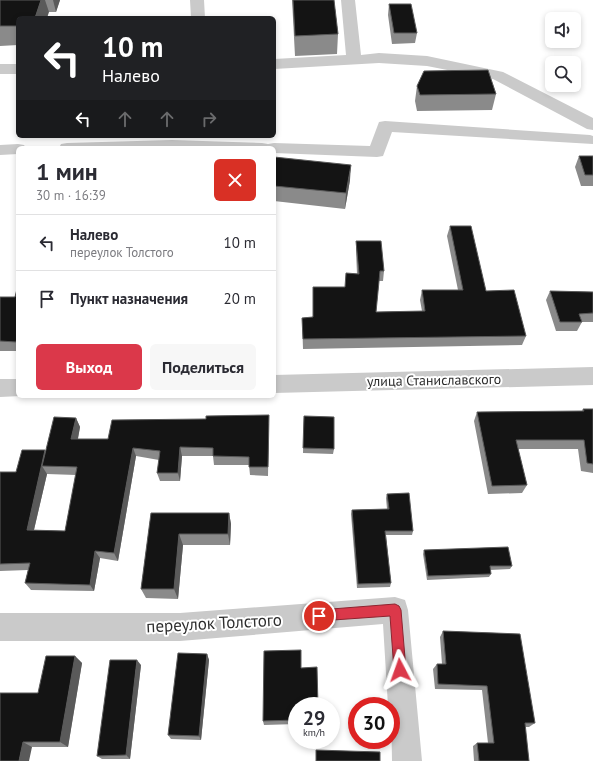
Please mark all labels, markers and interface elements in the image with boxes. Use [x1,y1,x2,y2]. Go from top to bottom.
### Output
map controls [545,12,581,92]
button: sound [545,12,581,48]
text: 10 m [102,28,163,65]
icon: left [36,32,88,84]
button: search [545,56,581,92]
text: Налево [102,64,160,87]
icon: left [72,108,94,130]
icon: ahead [114,108,136,130]
icon: ahead [156,108,178,130]
icon: right [198,108,220,130]
text: 1 мин [36,156,98,187]
button: close [214,159,256,201]
text: 30 m · 16:39 [36,187,106,204]
text: Налево [70,225,118,244]
icon: left [36,232,58,254]
text: 10 m [223,233,256,252]
text: переулок Толстого [70,244,174,261]
icon: arrive [36,288,58,310]
text: Пункт назначения [70,289,188,308]
text: 20 m [223,289,256,308]
button: Выход [36,344,142,390]
button: Поделиться [150,344,256,390]
street label: улица Станиславского [367,370,501,390]
pin [302,599,336,633]
icon: arrive [308,605,330,627]
street label: переулок Толстого [146,608,282,638]
position arrow [379,649,421,691]
speed limit sign: 30 [348,697,400,749]
text: 29 [303,705,325,731]
text: km/h [303,726,325,739]

